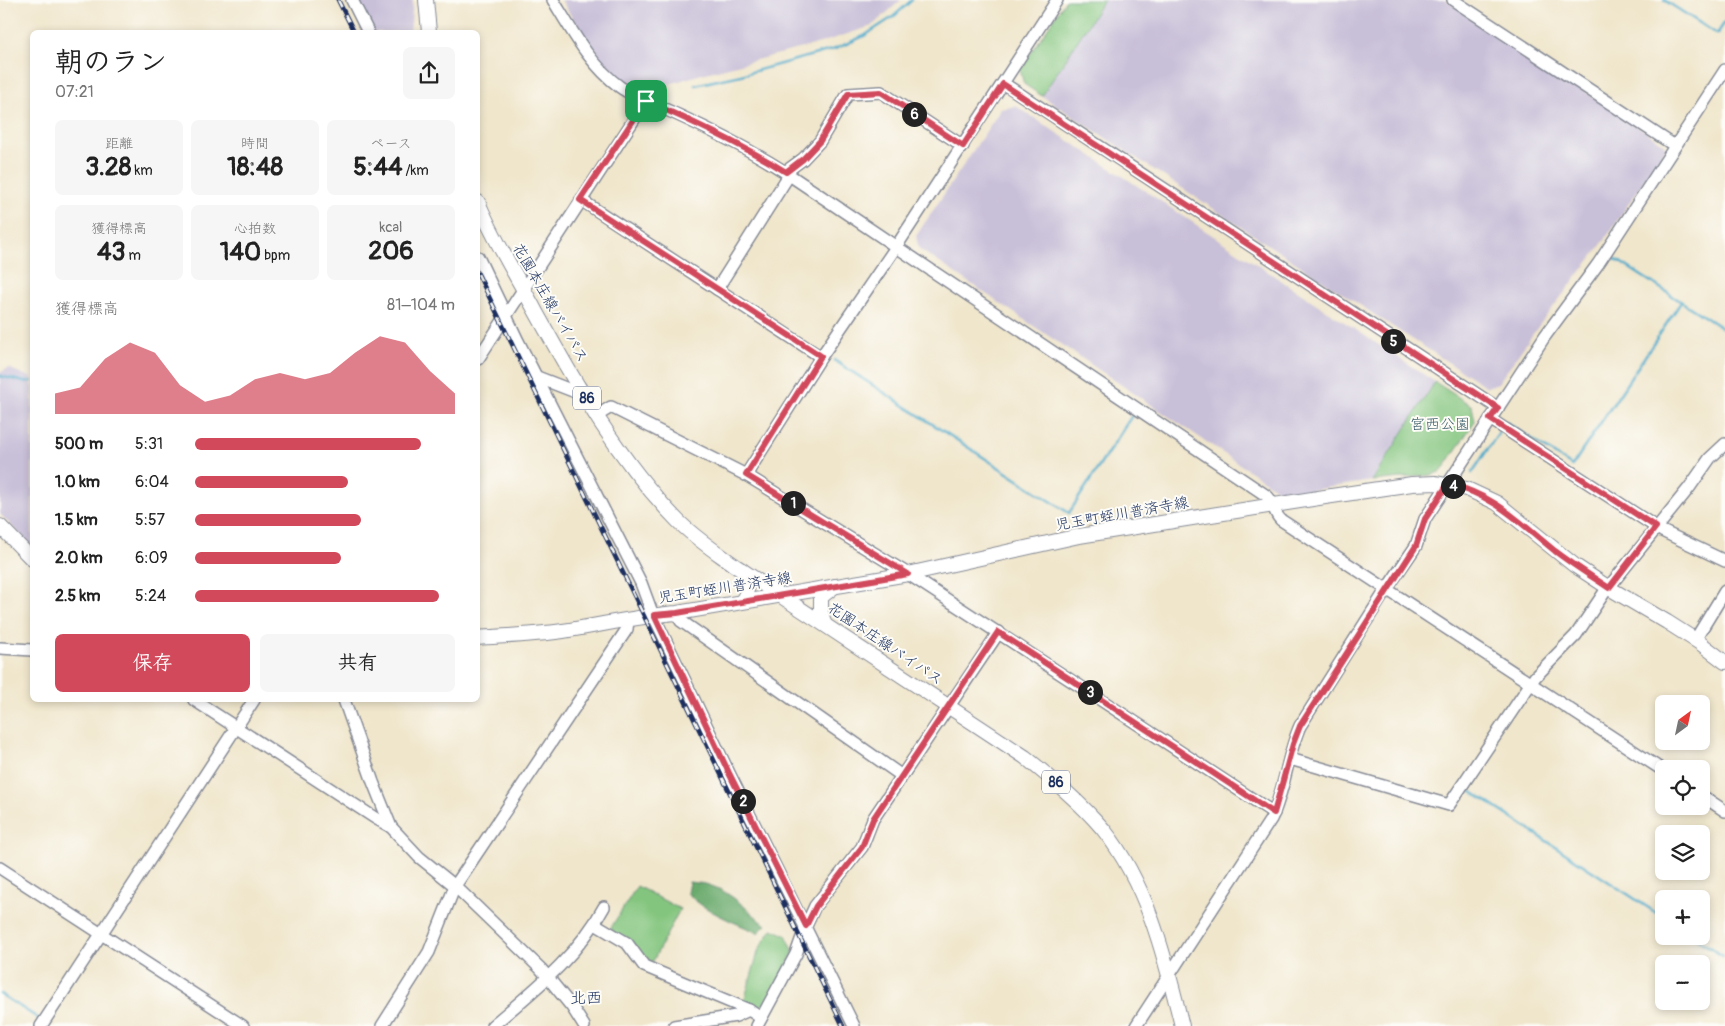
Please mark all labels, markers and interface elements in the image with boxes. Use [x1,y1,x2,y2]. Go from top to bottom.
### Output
text: 朝のラン [55,45,167,80]
button: share [403,47,455,99]
pin [625,80,667,122]
text: 07:21 [55,82,94,102]
icon: arrive [632,87,660,115]
pin: 6 [902,102,926,126]
text: 6 [910,106,919,123]
text: 距離 [105,135,133,152]
text: 時間 [241,135,269,152]
text: ペース [370,135,412,152]
text: 3.28 [85,152,131,183]
text: 18:48 [227,152,283,183]
text: 5:44 [353,152,402,183]
text: km [131,162,153,179]
text: /km [402,162,429,179]
text: kcal [380,219,402,236]
text: 獲得標高 [91,220,147,237]
text: 心拍数 [234,220,276,237]
text: 206 [368,236,414,267]
text: 43 [97,237,125,268]
text: 140 [220,237,261,268]
street label: 花園本庄線バイパス [508,240,592,366]
text: m [125,247,141,264]
text: bpm [261,247,290,264]
text: 81–104 m [387,295,455,315]
text: 獲得標高 [55,299,119,319]
pin: 5 [1380,328,1406,354]
text: 5 [1390,333,1397,350]
road number: 86 [573,386,601,409]
park label: 宮西公園 [1410,415,1470,434]
text: 500 m [55,434,103,454]
text: 5:31 [135,434,163,454]
text: 1.0 km [55,472,100,492]
text: 6:04 [135,472,169,492]
pin: 4 [1440,474,1466,498]
text: 4 [1449,478,1458,495]
pin: 1 [780,490,806,516]
street label: 児玉町蛭川普済寺線 [1054,493,1190,535]
text: 1 [791,495,796,512]
text: 1.5 km [55,510,98,530]
text: 5:57 [135,510,165,530]
text: 2.0 km [55,548,103,568]
text: 6:09 [135,548,168,568]
street label: 児玉町蛭川普済寺線 [657,568,793,608]
text: 2.5 km [55,586,100,606]
text: 5:24 [135,586,166,606]
street label: 花園本庄線バイパス [824,598,946,690]
button: 保存 [55,634,250,692]
button: 共有 [260,634,455,692]
pin: 3 [1078,680,1102,704]
text: 3 [1087,684,1094,701]
north arrow [1655,695,1710,750]
map controls [1655,695,1710,1010]
button: locate [1655,760,1710,815]
road number: 86 [1042,770,1070,794]
pin: 2 [730,788,756,814]
text: 2 [740,793,747,810]
button: layers [1655,825,1710,880]
button: + [1655,890,1710,945]
button: − [1655,955,1710,1010]
district label: 北西 [570,988,602,1008]

